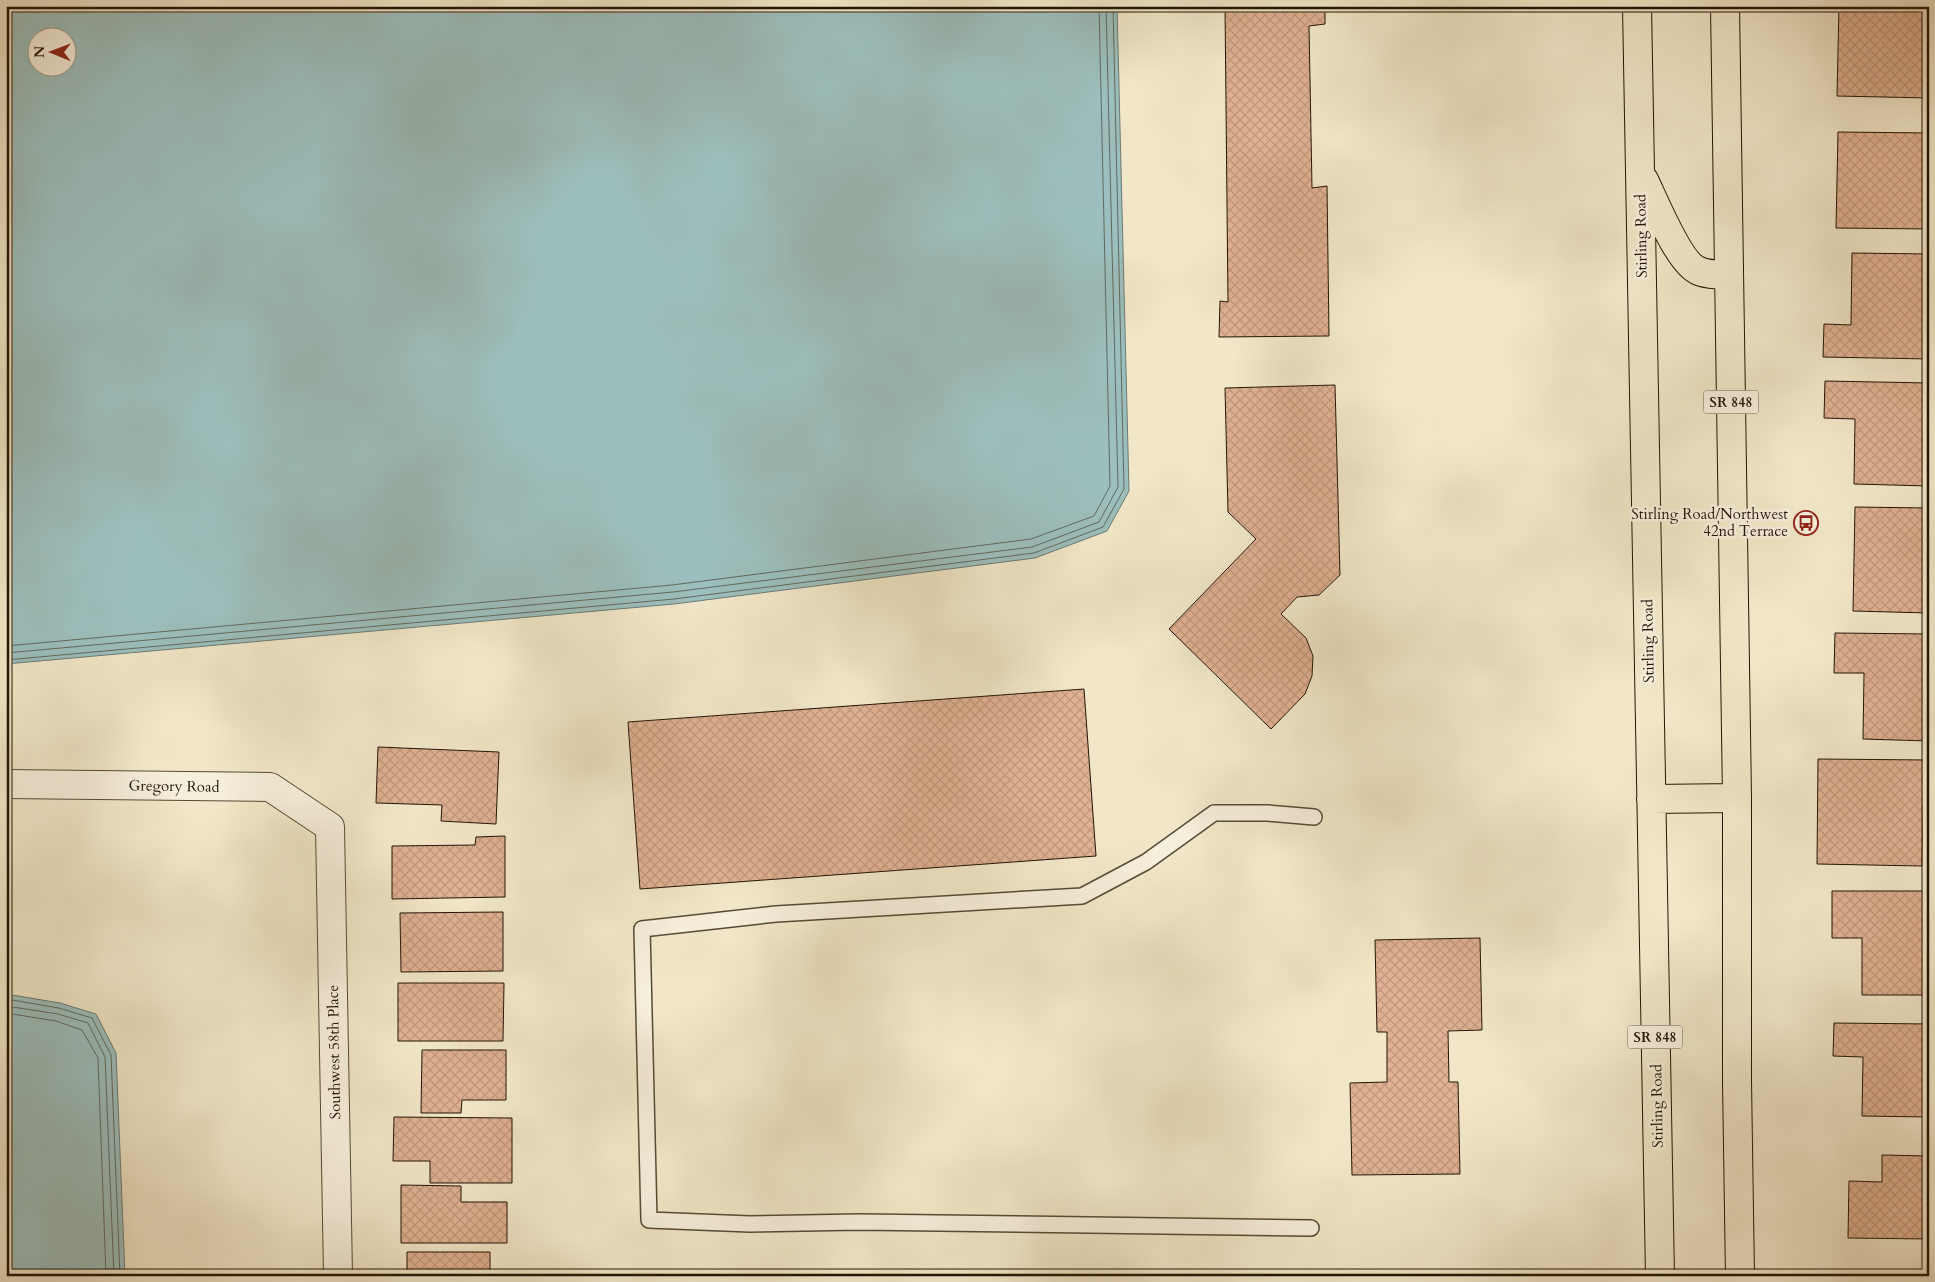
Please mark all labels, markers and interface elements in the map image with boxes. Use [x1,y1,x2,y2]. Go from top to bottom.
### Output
north arrow [28,28,78,78]
text: N [30,46,49,58]
street label: Stirling Road [1630,194,1652,278]
road number: SR 848 [1704,391,1758,414]
place label: Stirling Road/Northwest 42nd Terrace [1631,504,1788,541]
bus stop icon: Stirling Road/Northwest 42nd Terrace [1793,510,1819,536]
street label: Stirling Road [1637,599,1659,683]
street label: Gregory Road [128,775,220,797]
street label: Southwest 58th Place [323,984,345,1119]
road number: SR 848 [1628,1026,1682,1048]
street label: Stirling Road [1646,1064,1668,1148]

